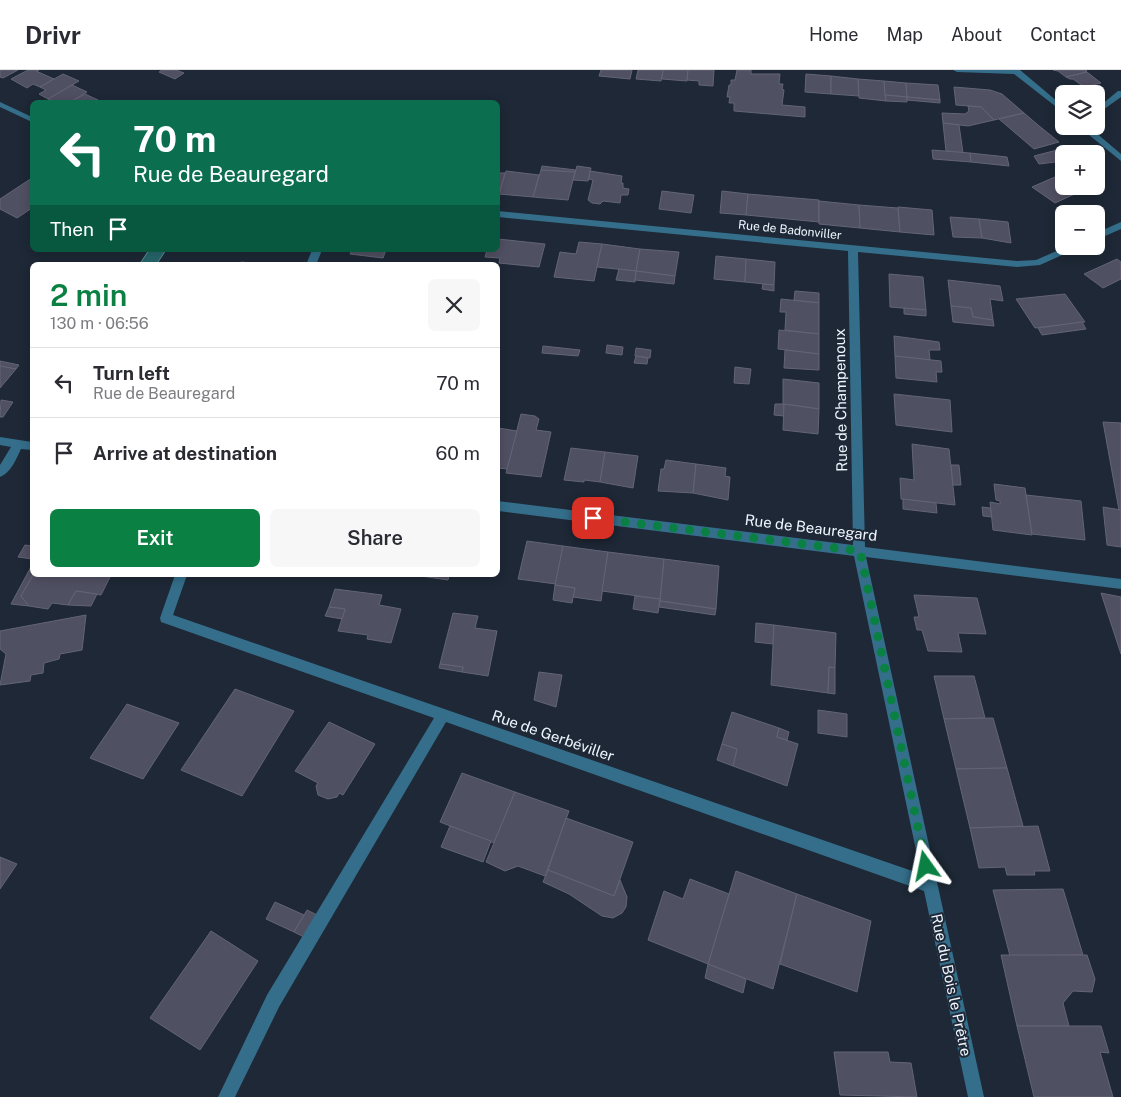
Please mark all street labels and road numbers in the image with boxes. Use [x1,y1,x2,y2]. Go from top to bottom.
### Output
street label: Rue de Badonviller [738,218,843,242]
street label: Rue de Champenoux [831,328,850,472]
street label: Rue de Beauregard [744,511,878,544]
street label: Rue de Gerbéviller [490,707,617,765]
street label: Rue du Bois le Prêtre [928,912,975,1058]

